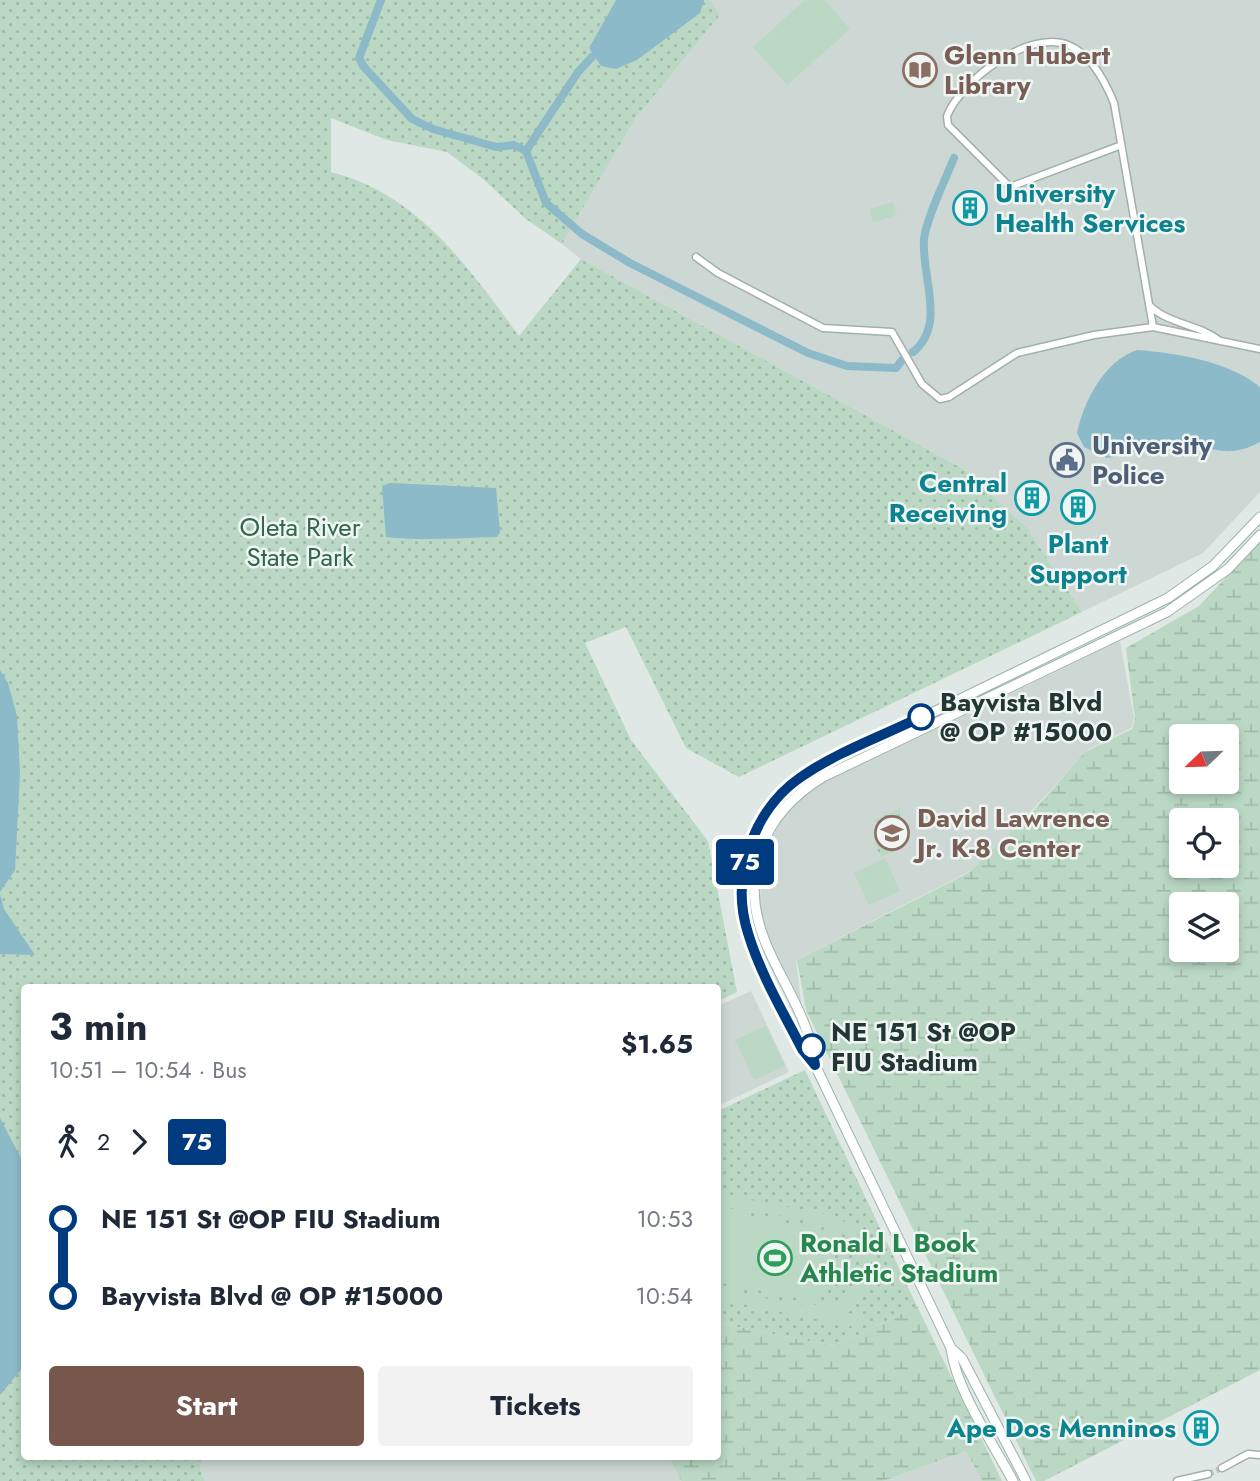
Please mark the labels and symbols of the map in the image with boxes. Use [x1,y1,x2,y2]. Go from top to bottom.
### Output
place label: Glenn Hubert Library [944,36,1111,104]
library icon: Glenn Hubert Library [901,51,939,89]
place label: University Health Services [995,174,1185,242]
building icon: University Health Services [951,189,989,227]
place label: University Police [1092,426,1213,494]
public building icon: University Police [1048,441,1086,479]
place label: Central Receiving [889,464,1007,532]
building icon: Central Receiving [1013,479,1051,517]
building icon: Plant Support [1059,488,1097,526]
park label: Oleta River State Park [239,508,361,576]
place label: Plant Support [1029,525,1128,593]
place label: Bayvista Blvd @ OP #15000 [940,683,1112,751]
marker: Bayvista Blvd @ OP #15000 [908,704,934,730]
north arrow [1169,724,1239,794]
place label: David Lawrence Jr. K-8 Center [912,799,1110,867]
school or university icon: David Lawrence Jr. K-8 Center [873,814,911,852]
line badge: 75 [714,839,776,885]
place label: NE 151 St @OP FIU Stadium [831,1013,1016,1081]
marker: NE 151 St @OP FIU Stadium [799,1034,825,1060]
place label: Ronald L Book Athletic Stadium [799,1224,998,1292]
sports icon: Ronald L Book Athletic Stadium [756,1239,794,1277]
place label: Ape Dos Menninos [946,1409,1176,1447]
building icon: Ape Dos Menninos [1182,1409,1220,1447]

